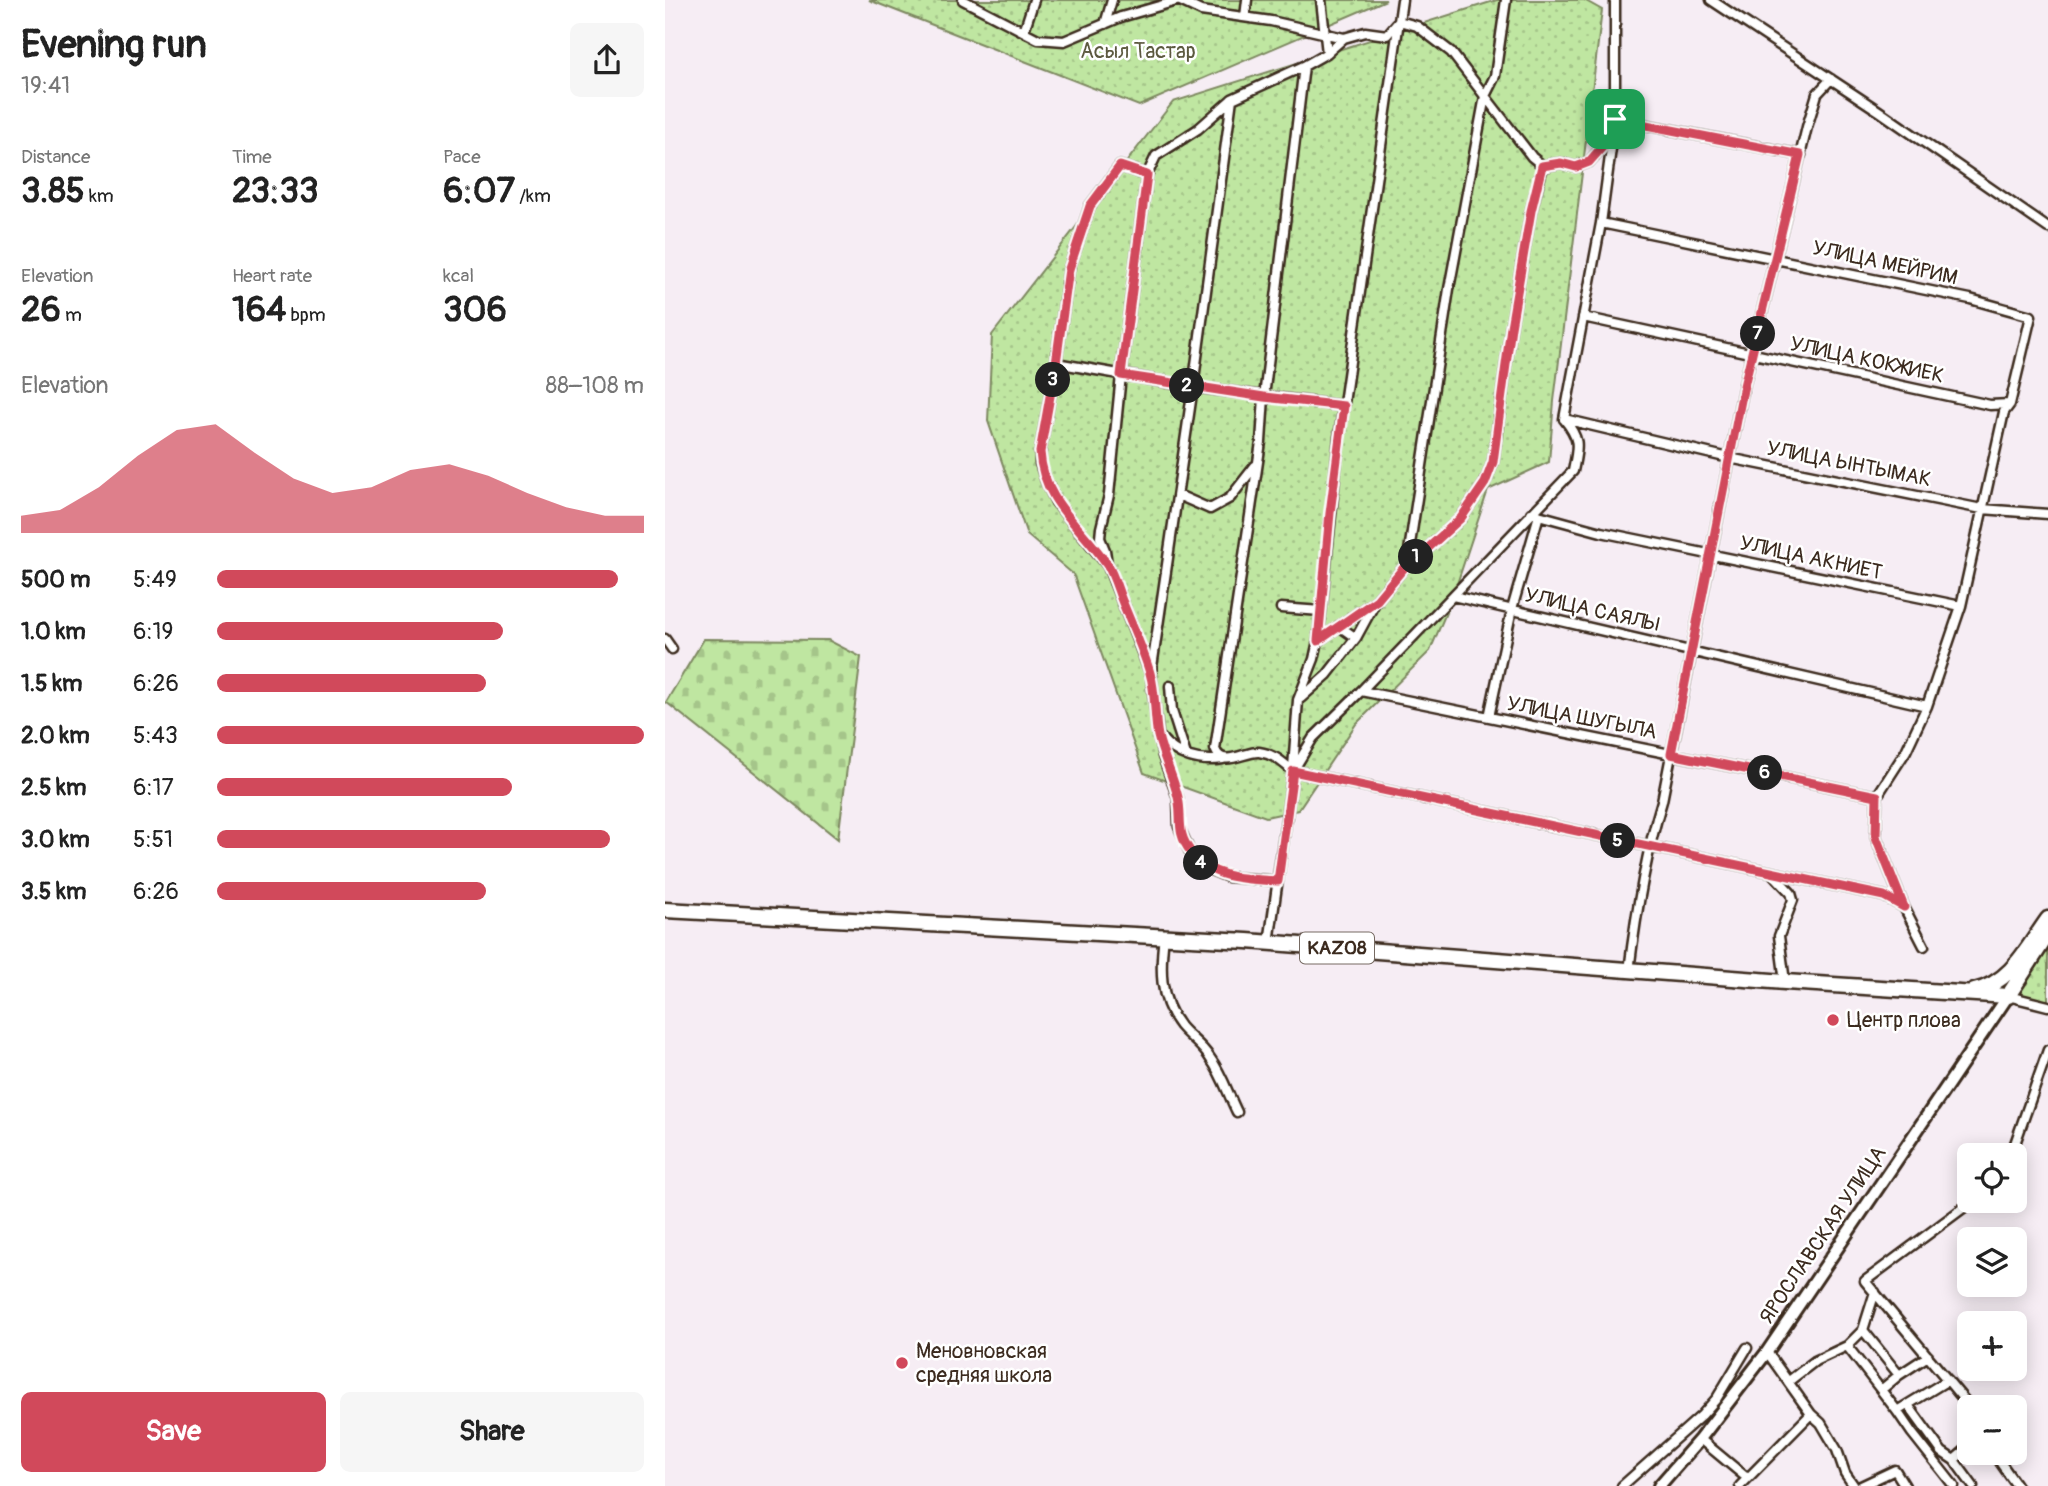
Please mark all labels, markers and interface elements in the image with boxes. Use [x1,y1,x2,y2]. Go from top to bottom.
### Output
text: Evening run [21,21,207,69]
button: share [570,23,644,97]
park label: Асыл Тастар [1080,38,1196,65]
text: 19:41 [21,71,70,100]
pin [1585,89,1645,149]
icon: arrive [1596,100,1634,138]
text: Distance [21,145,90,169]
text: Time [232,145,272,169]
text: Pace [443,145,481,169]
text: 3.85 [21,169,85,213]
text: 23:33 [232,169,318,213]
text: 6:07 [443,169,515,213]
text: km [85,184,114,208]
text: /km [515,184,551,208]
street label: УЛИЦА МЕЙРИМ [1810,234,1960,292]
text: Elevation [21,264,93,288]
text: Heart rate [232,264,312,288]
text: kcal [443,264,474,288]
text: 26 [21,288,61,332]
text: 164 [232,288,286,332]
text: 306 [443,288,507,332]
text: m [61,303,82,327]
text: bpm [286,303,326,327]
pin: 7 [1741,316,1775,352]
text: 7 [1752,321,1763,345]
street label: УЛИЦА КОКЖИЕК [1788,331,1946,389]
pin: 3 [1035,362,1071,398]
text: 3 [1047,367,1058,391]
pin: 2 [1169,368,1205,404]
text: Elevation [21,371,109,400]
text: 88–108 m [546,371,644,400]
text: 2 [1181,373,1192,397]
street label: УЛИЦА ЫНТЫМАК [1764,435,1934,493]
street label: УЛИЦА АКНИЕТ [1737,530,1885,586]
pin: 1 [1399,540,1433,574]
text: 1 [1412,544,1419,568]
text: 500 m [21,565,90,594]
text: 5:49 [133,565,177,594]
street label: УЛИЦА САЯЛЫ [1522,581,1662,639]
text: 1.0 km [21,617,86,646]
text: 6:19 [133,617,173,646]
text: 1.5 km [21,669,83,698]
text: 6:26 [133,669,179,698]
street label: УЛИЦА ШУГЫЛА [1505,690,1659,746]
text: 2.0 km [21,721,90,750]
text: 5:43 [133,721,178,750]
pin: 6 [1747,756,1783,790]
text: 6 [1759,760,1770,784]
text: 2.5 km [21,773,86,802]
text: 6:17 [133,773,174,802]
pin: 5 [1601,824,1635,858]
text: 3.0 km [21,825,90,854]
text: 5:51 [133,825,173,854]
text: 5 [1612,828,1623,852]
pin: 4 [1183,846,1219,880]
text: 4 [1195,850,1206,874]
text: 3.5 km [21,877,86,906]
text: 6:26 [133,877,179,906]
road number: KAZ08 [1300,932,1374,964]
place label: Центр плова [1847,1007,1961,1034]
marker: Центр плова [1825,1012,1841,1028]
street label: ЯРОСЛАВСКАЯ УЛИЦА [1753,1141,1893,1329]
map controls [1957,1143,2027,1465]
button: locate [1957,1143,2027,1213]
button: layers [1957,1227,2027,1297]
button: + [1957,1311,2027,1381]
place label: Меновновская средняя школа [916,1338,1052,1389]
marker: Меновновская средняя школа [894,1355,910,1371]
button: Save [21,1392,326,1472]
button: Share [340,1392,644,1472]
button: − [1957,1395,2027,1465]

